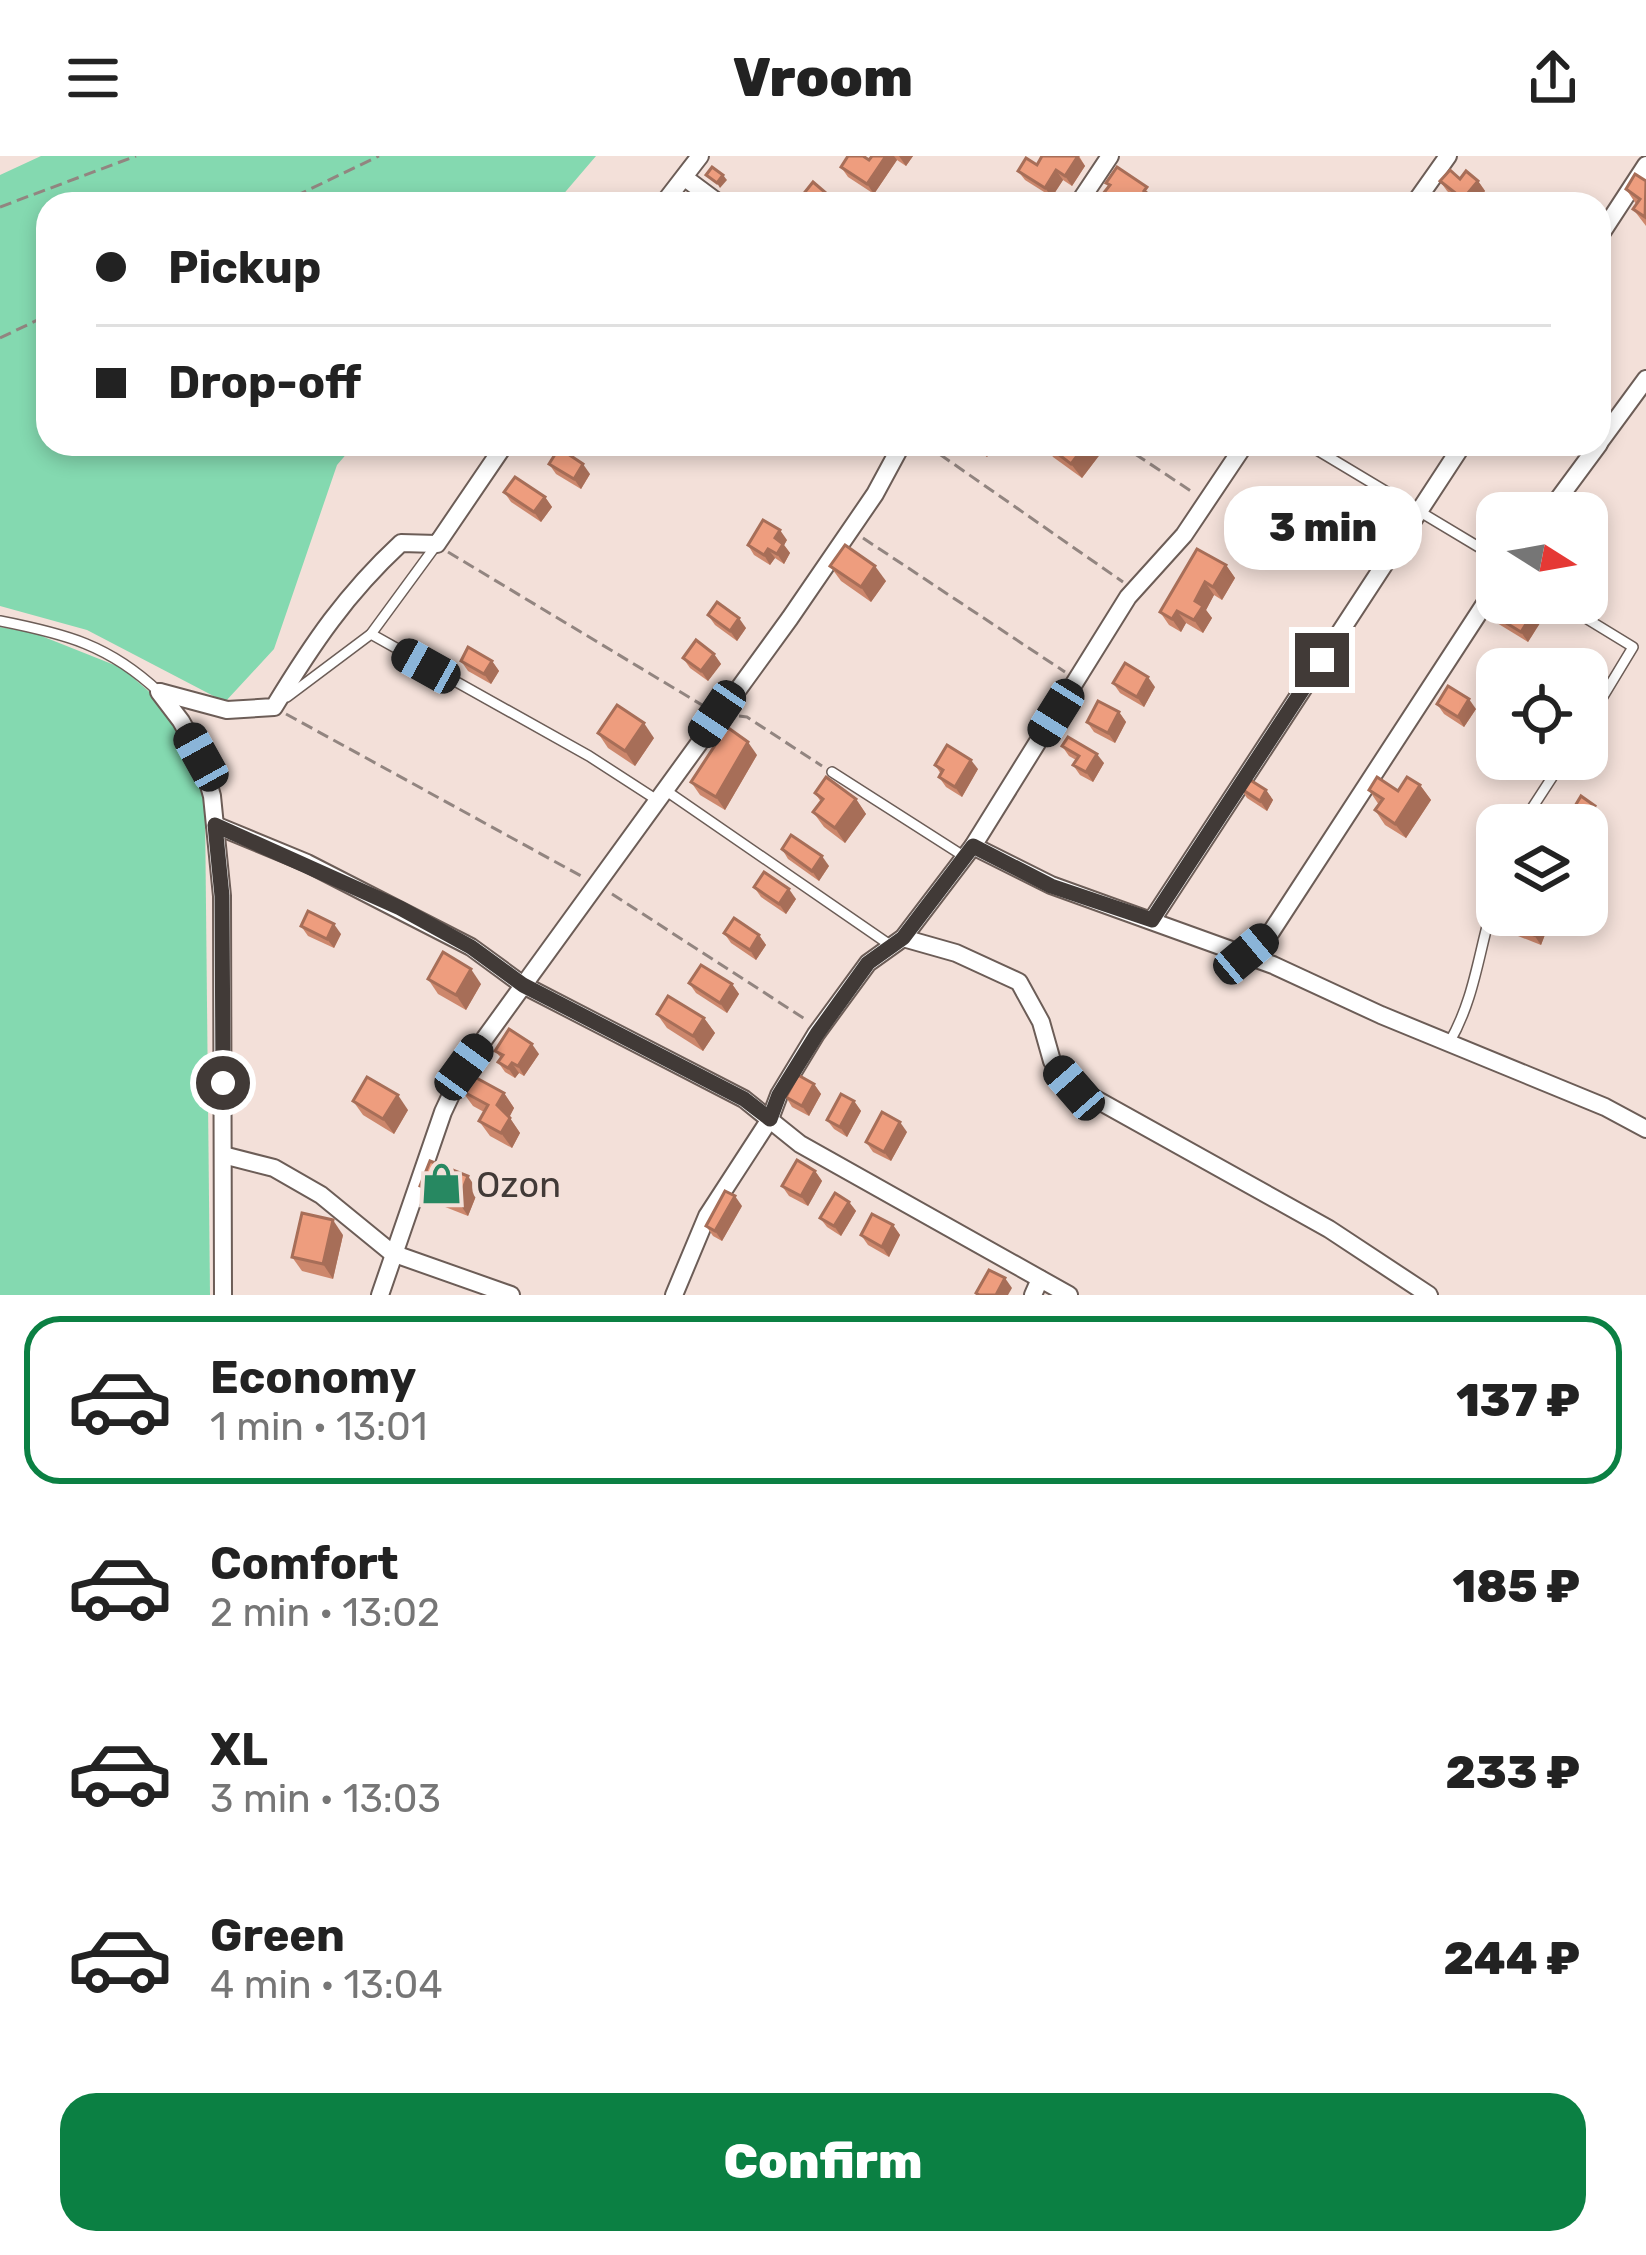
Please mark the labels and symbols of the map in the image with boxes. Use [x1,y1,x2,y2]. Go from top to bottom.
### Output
callout: 3 min [1223,486,1421,570]
north arrow [1476,492,1608,624]
car [386,633,466,699]
route end [1295,633,1349,687]
car [1022,673,1090,753]
car [682,674,752,754]
car [168,717,234,797]
car [1207,917,1285,991]
car [428,1027,500,1107]
car [1037,1049,1111,1127]
route start [196,1056,250,1110]
shop icon: Ozon [419,1161,465,1207]
place label: Ozon [476,1163,561,1206]

